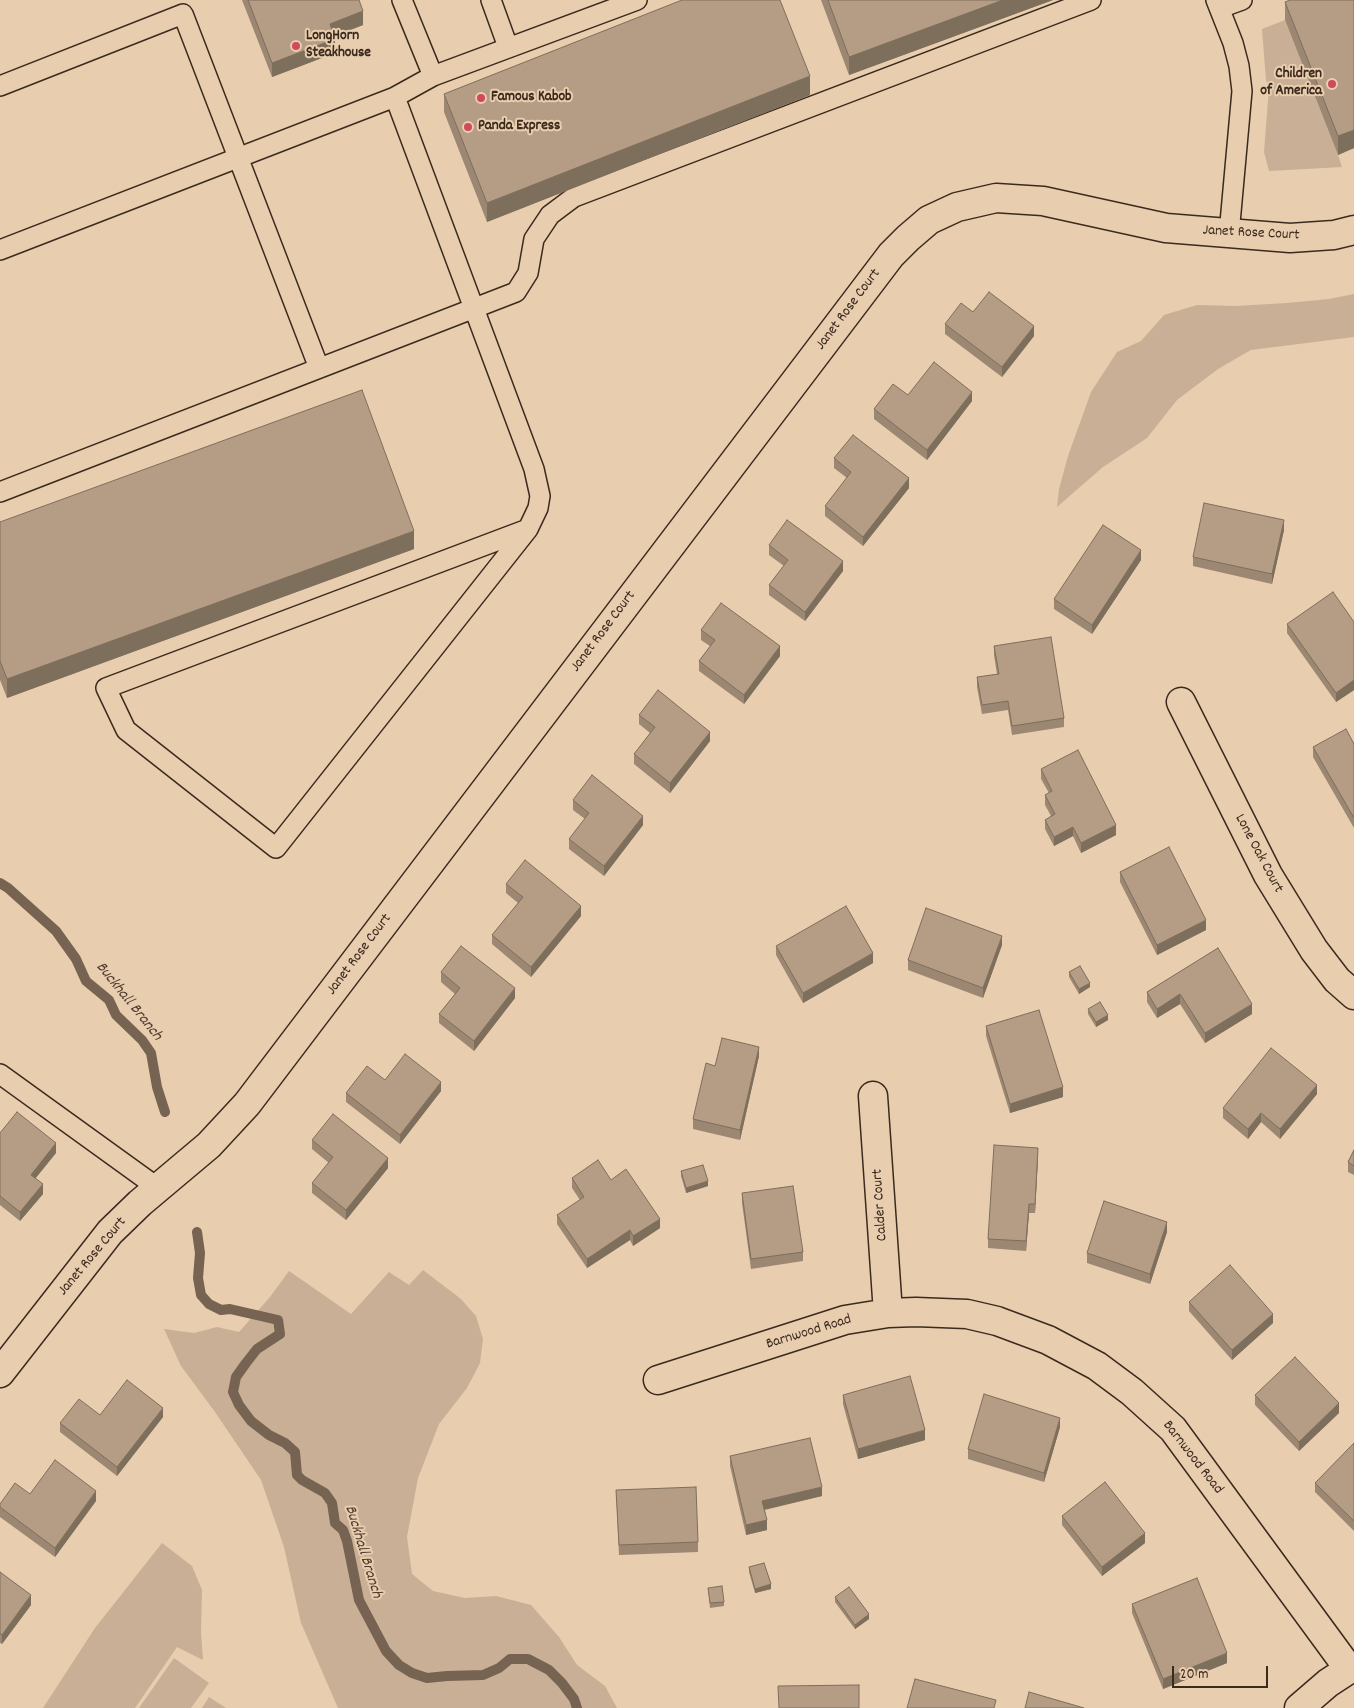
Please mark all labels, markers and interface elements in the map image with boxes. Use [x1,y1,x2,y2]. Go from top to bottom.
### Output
place label: LongHorn Steakhouse [306,28,371,63]
marker: LongHorn Steakhouse [290,40,302,52]
place label: Children of America [1260,66,1322,101]
marker: Children of America [1326,78,1338,90]
place label: Famous Kabob [491,89,572,107]
marker: Famous Kabob [475,92,487,104]
place label: Panda Express [478,118,560,136]
marker: Panda Express [462,121,474,133]
street label: Janet Rose Court [1202,222,1300,246]
street label: Janet Rose Court [813,266,885,354]
street label: Janet Rose Court [568,588,640,676]
street label: Lone Oak Court [1230,812,1286,896]
street label: Janet Rose Court [324,911,396,999]
water label: Buckhall Branch [90,959,166,1045]
street label: Calder Court [870,1168,892,1242]
street label: Janet Rose Court [55,1214,131,1300]
street label: Barnwood Road [764,1312,854,1354]
street label: Barnwood Road [1158,1418,1226,1498]
water label: Buckhall Branch [339,1503,385,1601]
scale bar [1174,1656,1270,1688]
text: 20 m [1180,1664,1208,1686]

